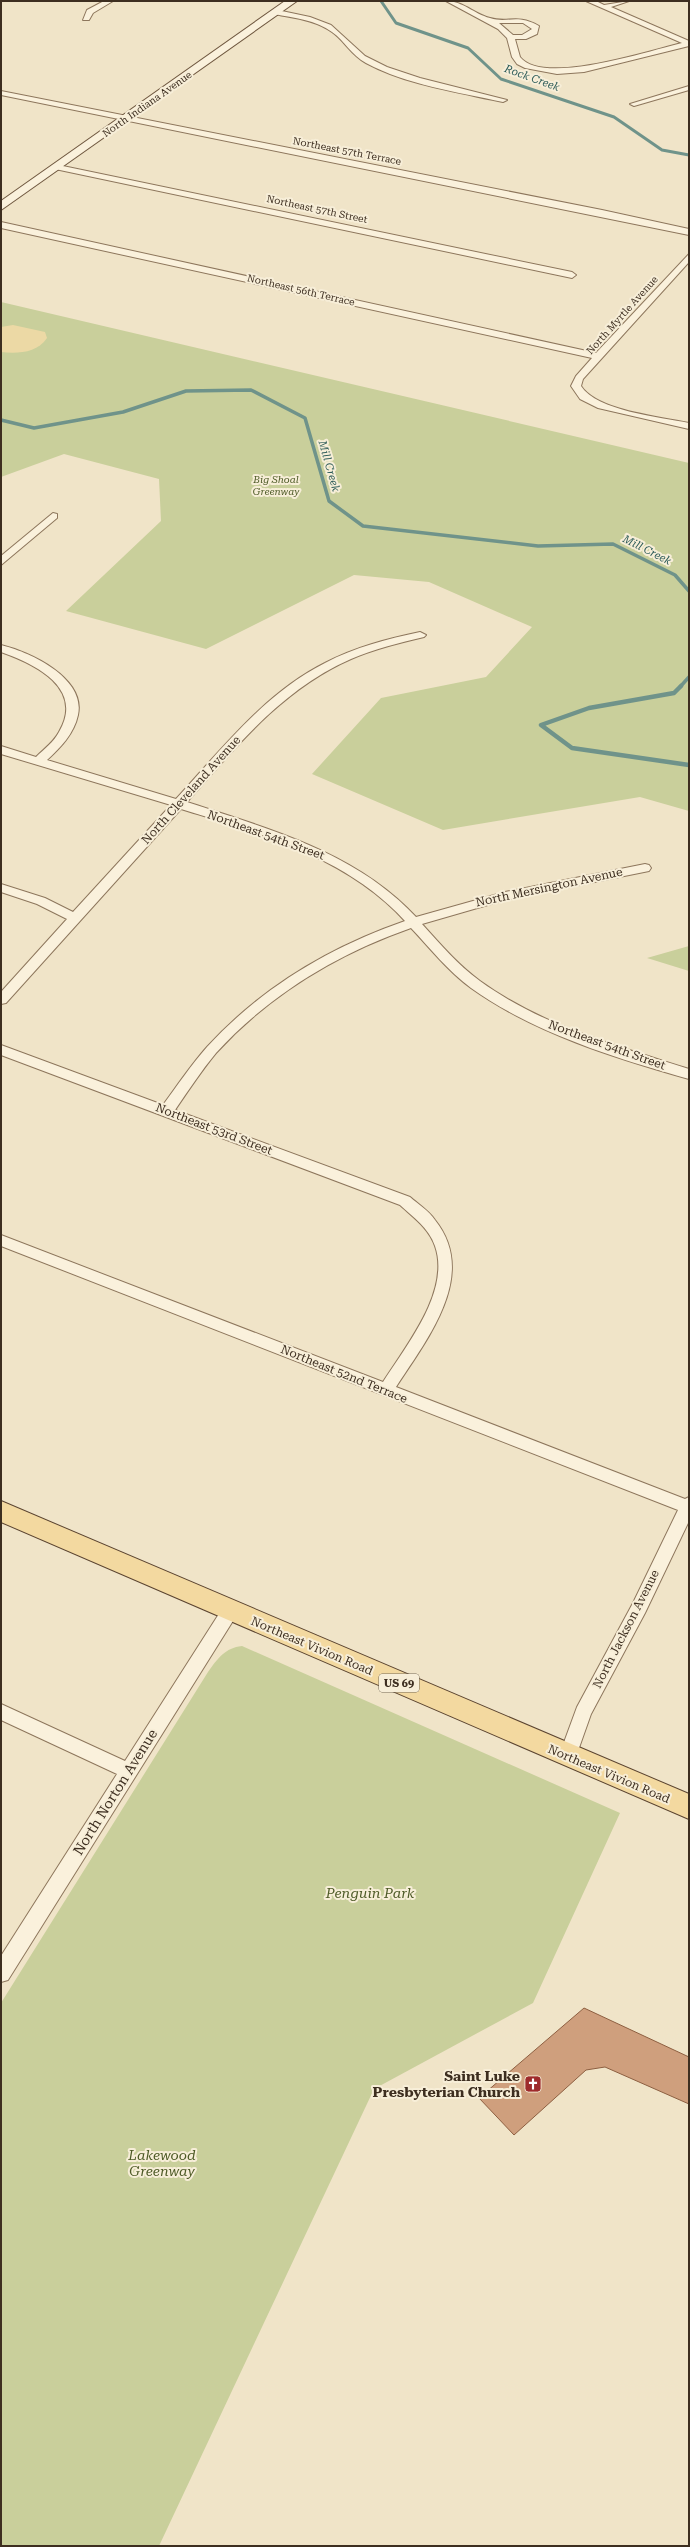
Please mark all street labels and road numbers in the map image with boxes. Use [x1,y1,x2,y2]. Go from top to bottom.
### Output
street label: North Indiana Avenue [100,69,194,139]
street label: Northeast 57th Terrace [292,135,403,167]
street label: Northeast 57th Street [265,193,369,225]
street label: Northeast 56th Terrace [246,272,356,308]
street label: North Myrtle Avenue [584,273,660,356]
street label: North Cleveland Avenue [139,733,244,847]
street label: Northeast 54th Street [206,807,327,863]
street label: North Mersington Avenue [474,864,624,909]
street label: Northeast 54th Street [547,1017,668,1073]
street label: Northeast 53rd Street [154,1100,275,1158]
street label: Northeast 52nd Terrace [279,1342,410,1406]
street label: North Jackson Avenue [590,1567,662,1691]
street label: Northeast Vivion Road [249,1614,375,1678]
road number: US 69 [379,1674,419,1692]
street label: North Norton Avenue [70,1726,160,1858]
street label: Northeast Vivion Road [546,1742,672,1806]

